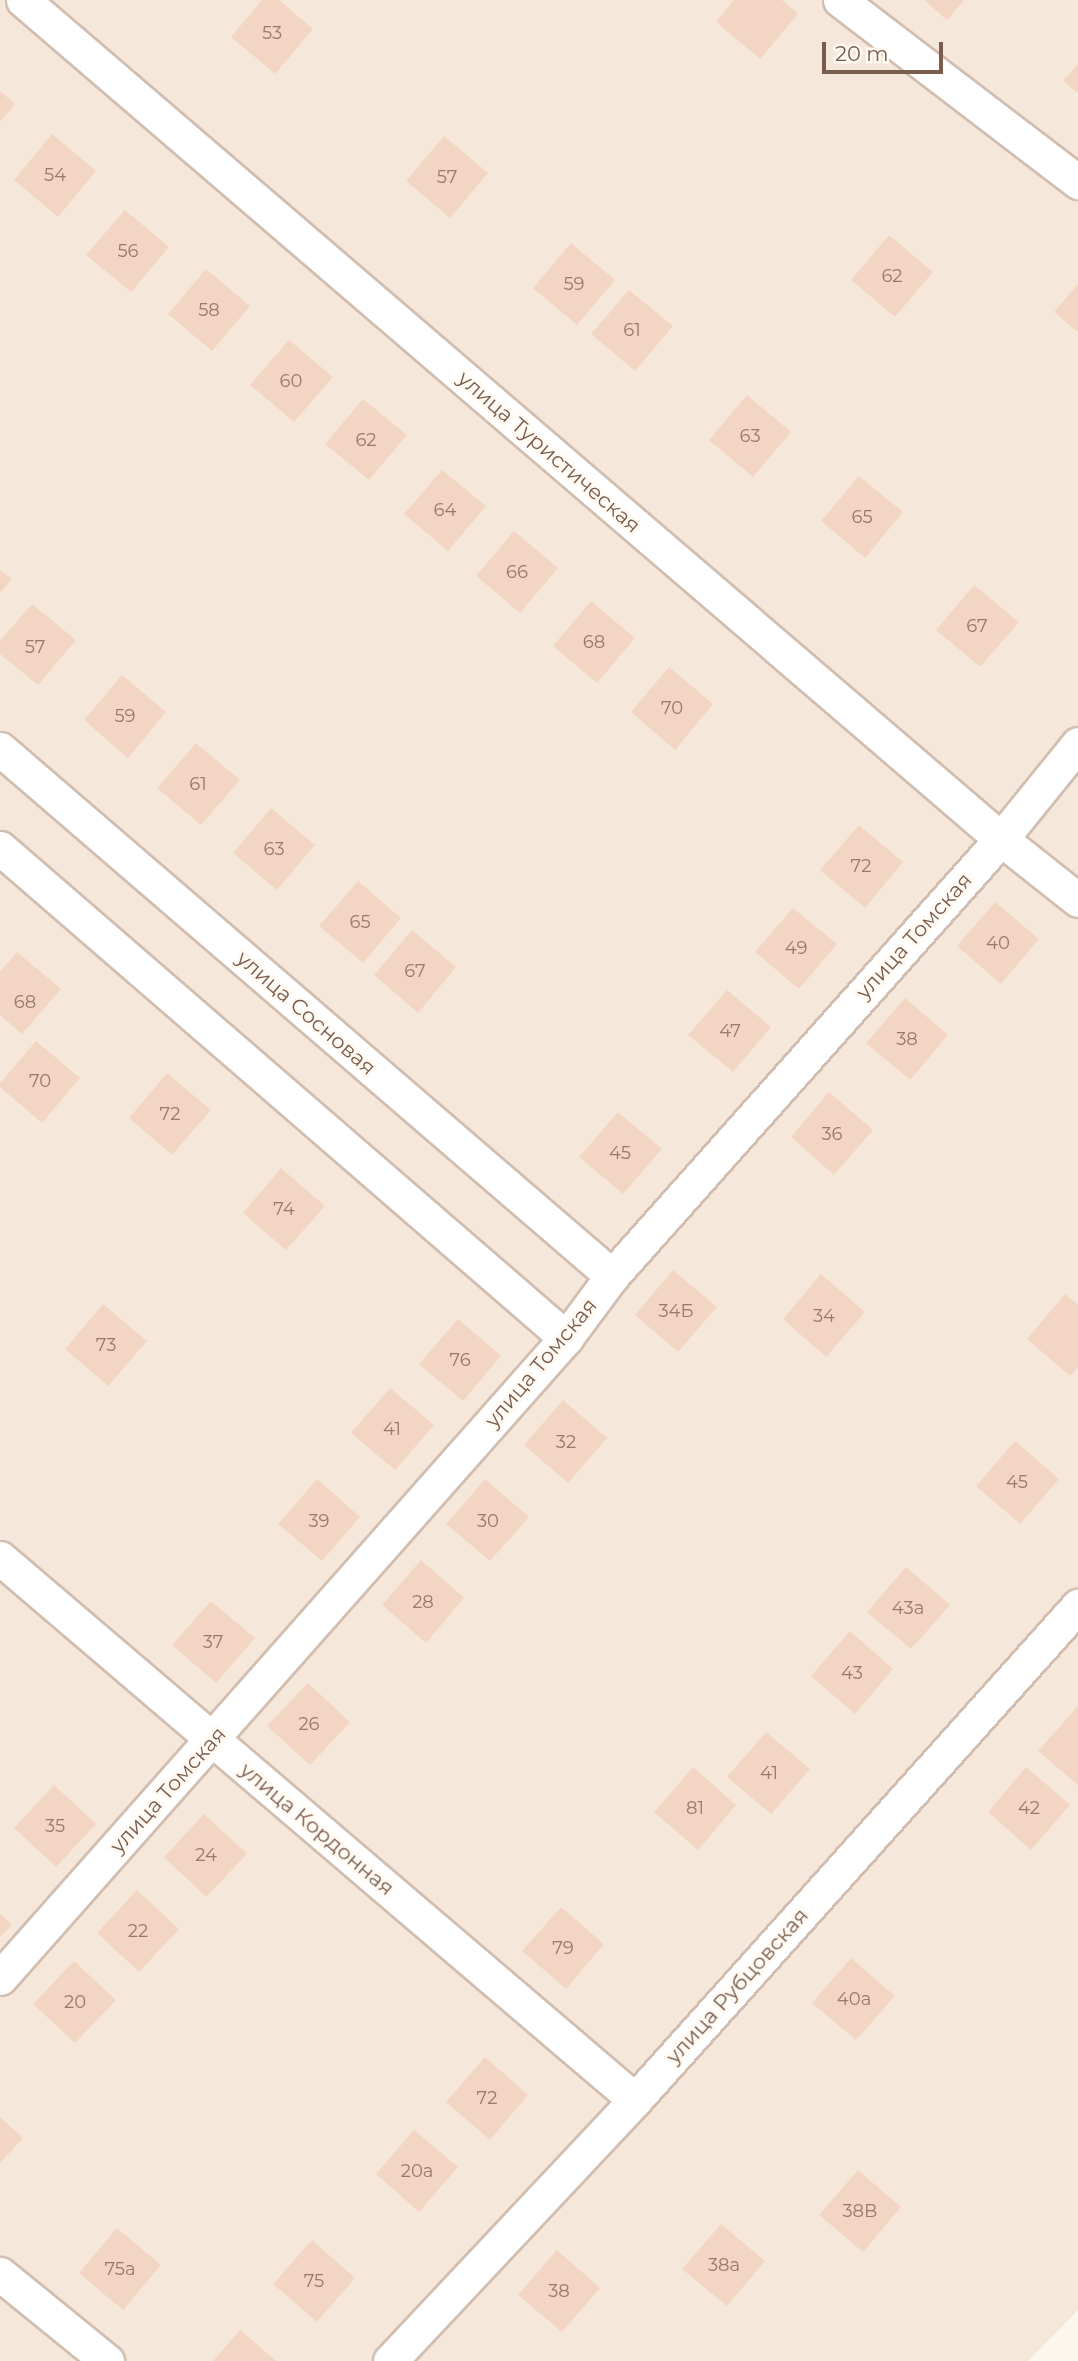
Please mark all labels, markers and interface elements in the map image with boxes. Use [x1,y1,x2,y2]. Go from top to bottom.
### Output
house number: 53 [262,22,282,44]
scale bar [826,28,947,72]
text: 20 m [835,41,889,66]
house number: 54 [44,164,66,186]
house number: 57 [437,166,457,188]
house number: 56 [117,240,139,262]
house number: 62 [881,265,903,287]
house number: 59 [563,273,585,295]
house number: 58 [198,299,220,321]
house number: 61 [623,319,641,341]
street label: улица Туристическая [453,366,645,538]
house number: 60 [280,370,302,392]
house number: 63 [739,425,761,447]
house number: 62 [355,429,377,451]
house number: 64 [434,499,456,521]
house number: 65 [851,506,873,528]
house number: 66 [506,561,528,583]
house number: 67 [966,615,988,637]
house number: 68 [583,631,605,653]
house number: 57 [25,636,45,658]
house number: 70 [661,697,683,719]
house number: 59 [114,705,136,727]
house number: 61 [189,773,207,795]
house number: 63 [263,838,285,860]
house number: 72 [851,855,871,877]
street label: улица Томская [851,868,977,1004]
house number: 65 [349,911,371,933]
house number: 40 [986,932,1010,954]
house number: 49 [785,937,807,959]
street label: улица Сосновая [231,946,381,1080]
house number: 67 [404,960,426,982]
house number: 68 [14,991,36,1013]
house number: 47 [719,1020,741,1042]
house number: 38 [896,1028,918,1050]
house number: 70 [29,1070,51,1092]
house number: 72 [160,1103,180,1125]
house number: 36 [821,1123,843,1145]
house number: 45 [609,1142,631,1164]
house number: 74 [273,1198,295,1220]
street label: улица Томская [480,1293,602,1433]
house number: 34Б [658,1300,694,1322]
house number: 34 [813,1305,835,1327]
house number: 73 [96,1334,116,1356]
house number: 76 [449,1349,471,1371]
house number: 41 [383,1418,401,1440]
house number: 32 [556,1431,576,1453]
house number: 45 [1006,1471,1028,1493]
house number: 39 [308,1510,330,1532]
house number: 30 [477,1510,499,1532]
house number: 28 [412,1591,434,1613]
house number: 43а [892,1597,924,1619]
house number: 37 [203,1631,223,1653]
house number: 43 [841,1662,863,1684]
house number: 26 [298,1713,320,1735]
street label: улица Томская [105,1722,231,1858]
street label: улица Кордонная [235,1757,399,1901]
house number: 41 [760,1762,778,1784]
house number: 81 [686,1797,704,1819]
house number: 42 [1018,1797,1040,1819]
house number: 35 [45,1815,65,1837]
house number: 24 [195,1844,217,1866]
street label: улица Рубцовская [661,1903,813,2069]
house number: 22 [128,1920,148,1942]
house number: 79 [552,1937,574,1959]
house number: 40а [837,1988,871,2010]
house number: 20 [64,1991,86,2013]
house number: 72 [477,2087,497,2109]
house number: 20а [401,2160,433,2182]
house number: 38В [842,2200,878,2222]
house number: 38а [708,2254,740,2276]
house number: 75а [105,2258,135,2280]
house number: 75 [304,2270,324,2292]
house number: 38 [548,2280,570,2302]

